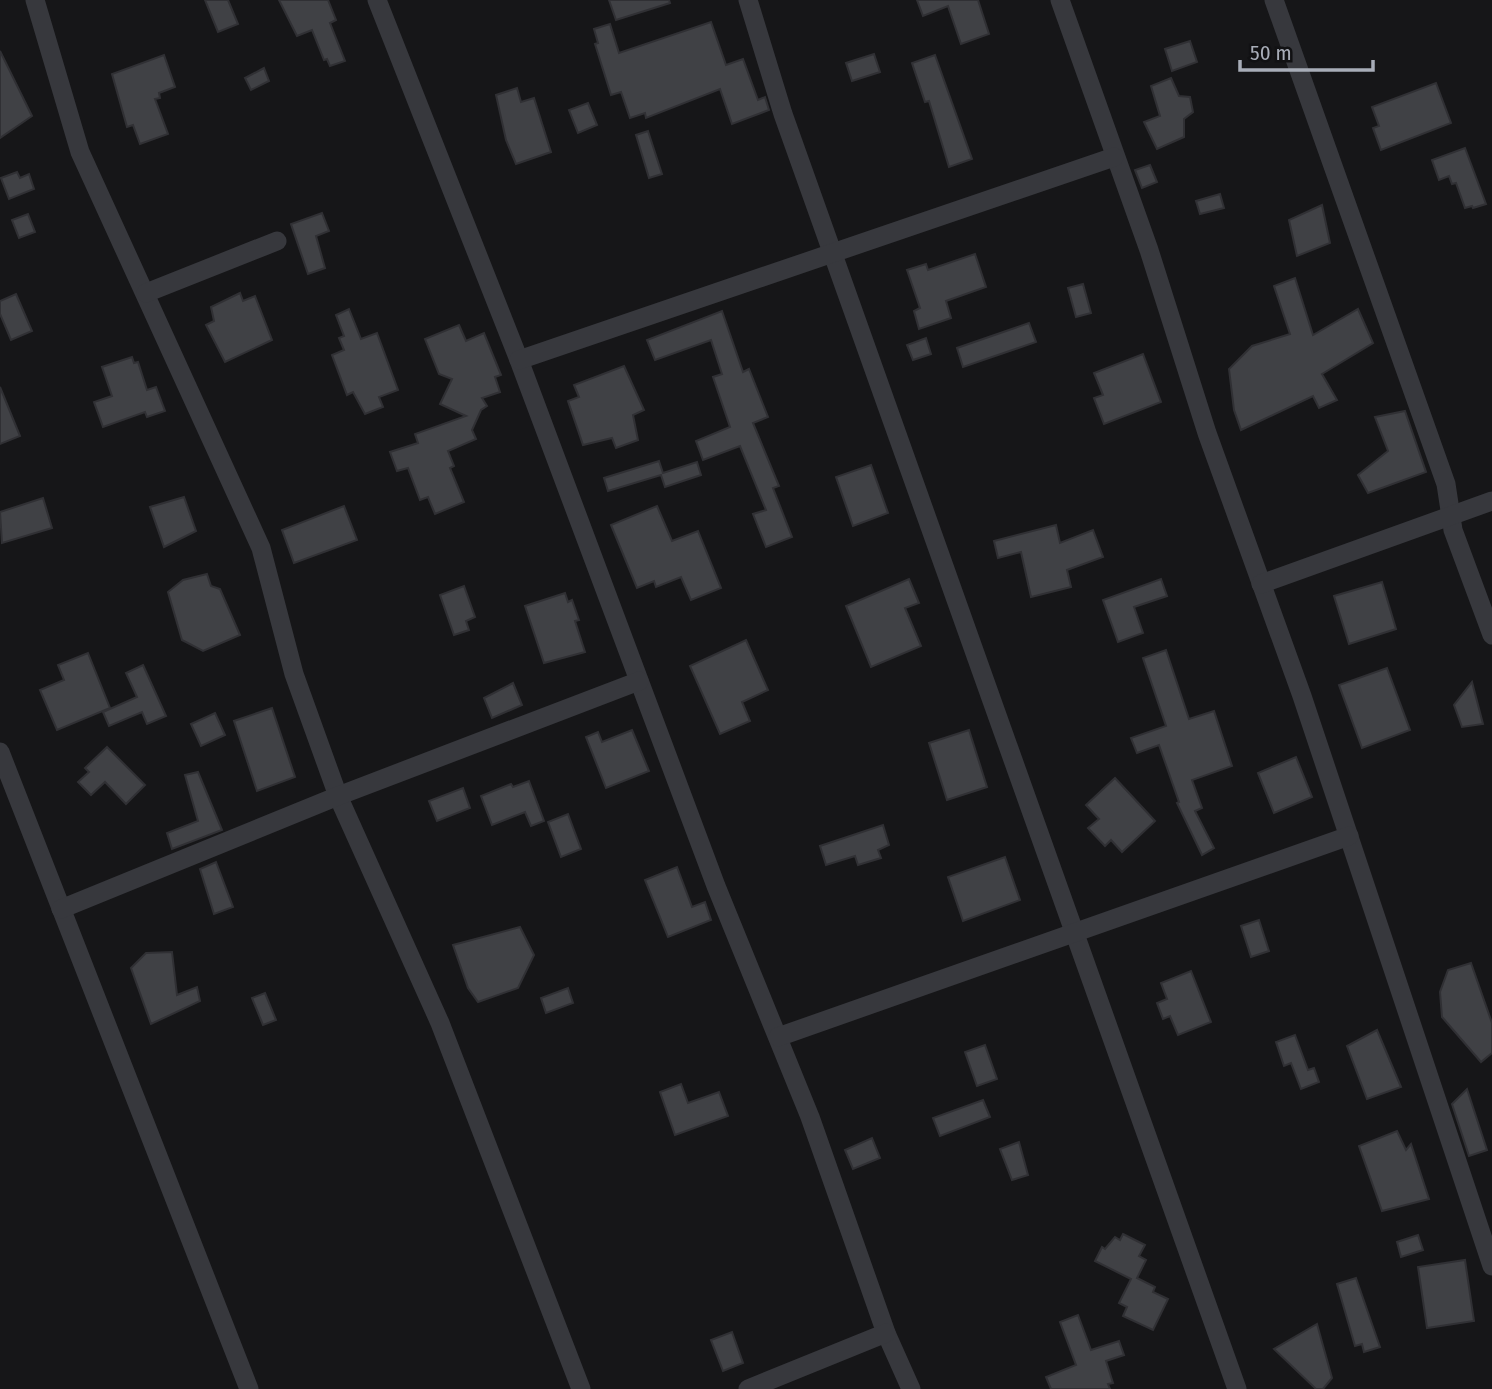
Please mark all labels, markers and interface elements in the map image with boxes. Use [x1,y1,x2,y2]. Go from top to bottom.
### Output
scale bar [1240,28,1373,72]
text: 50 m [1250,40,1292,66]

